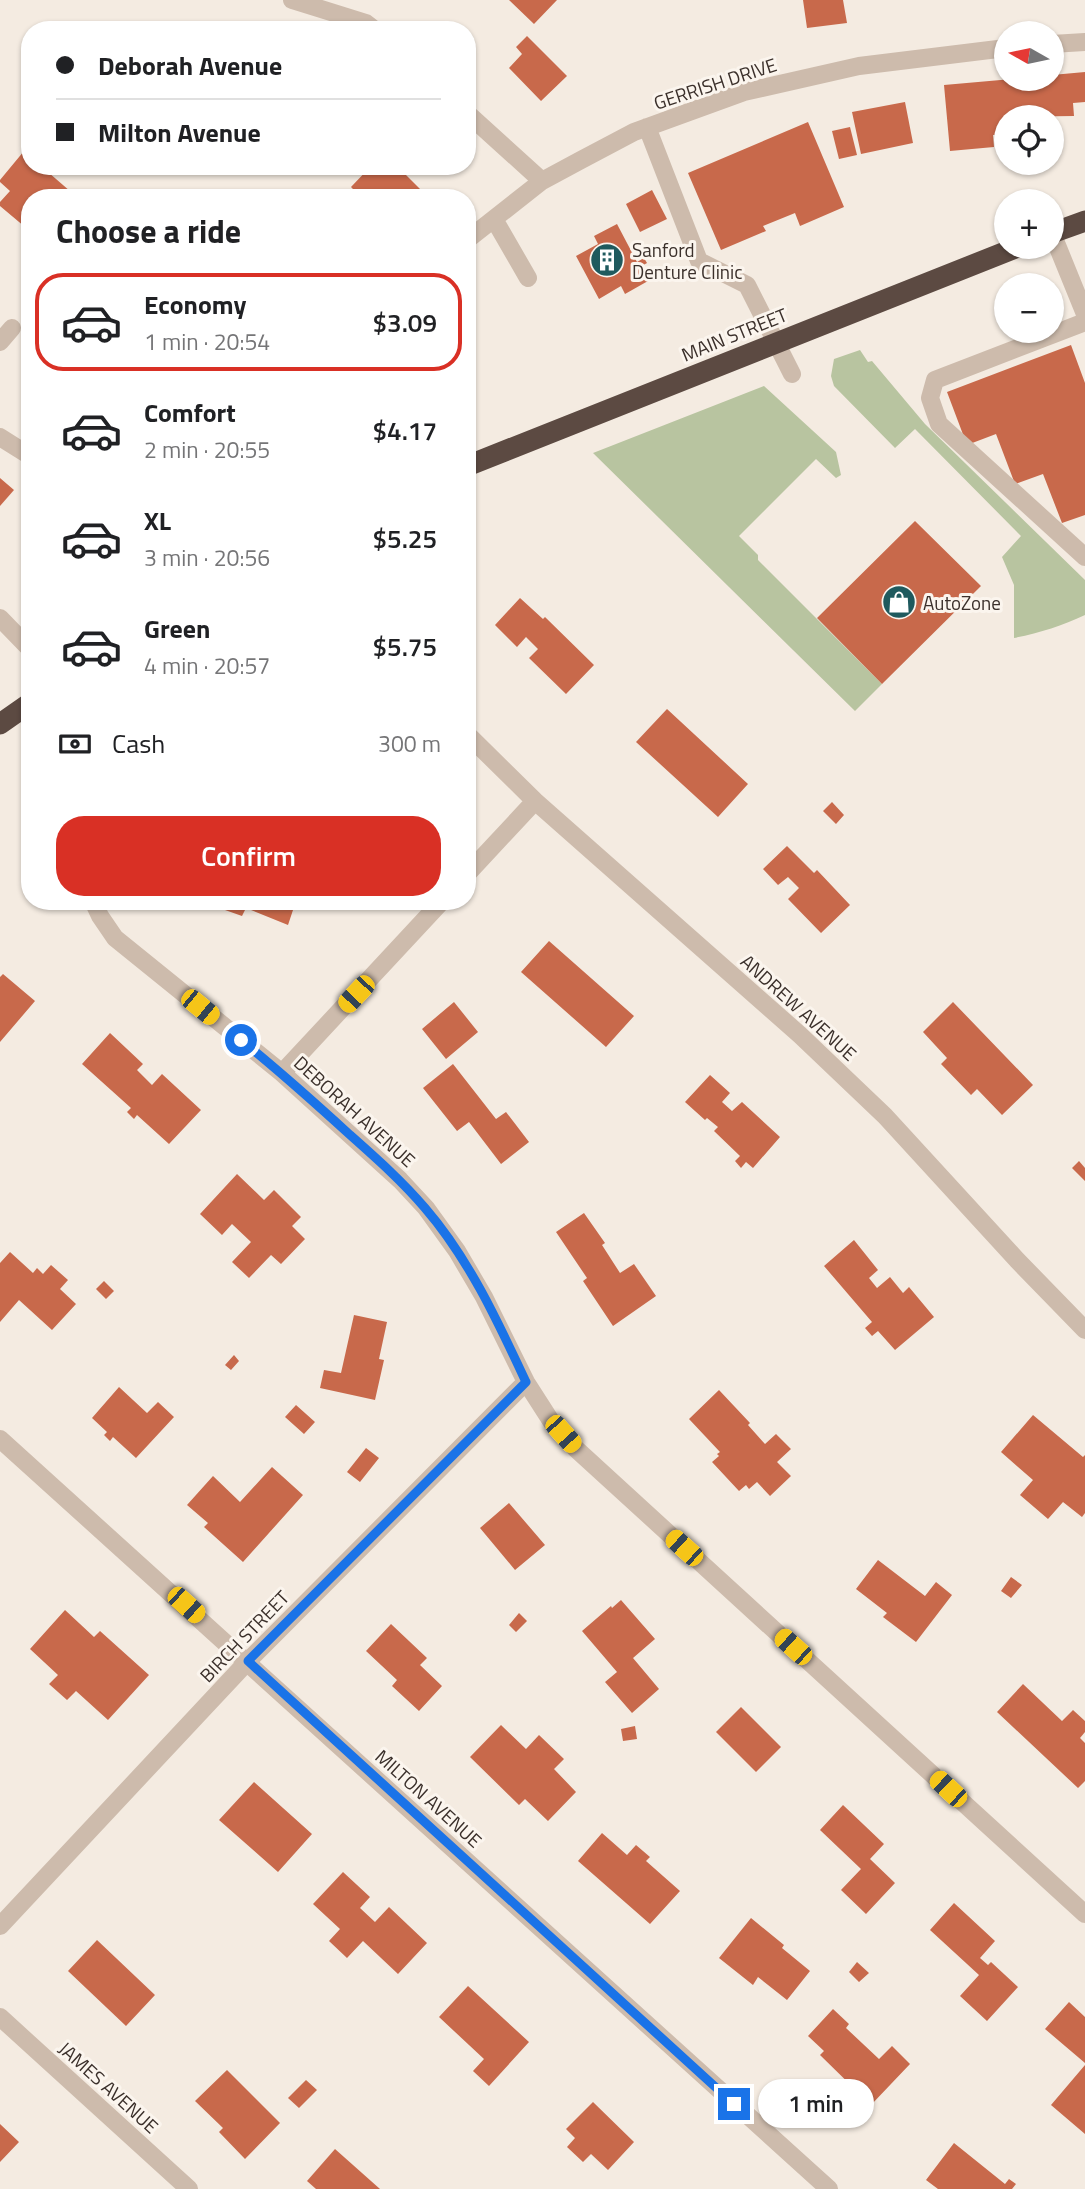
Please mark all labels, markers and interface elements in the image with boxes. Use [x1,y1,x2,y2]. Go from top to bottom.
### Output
north arrow [994,21,1064,91]
map controls [994,21,1064,343]
text: Deborah Avenue [98,46,282,85]
street label: GERRISH DRIVE [650,49,780,117]
button: locate [994,105,1064,175]
text: Milton Avenue [98,113,261,152]
button: + [994,189,1064,259]
text: Choose a ride [56,207,241,255]
place label: Sanford Denture Clinic [632,235,742,286]
building icon: Sanford Denture Clinic [588,241,626,279]
button: − [994,273,1064,343]
text: Economy [144,285,246,324]
icon: car [60,291,123,354]
street label: MAIN STREET [677,300,791,368]
text: $3.09 [373,303,437,342]
text: 1 min · 20:54 [144,324,270,359]
text: Comfort [144,393,236,432]
icon: car [60,399,123,462]
text: $4.17 [373,411,437,450]
text: 2 min · 20:55 [144,432,270,467]
text: XL [144,501,171,540]
icon: car [60,507,123,570]
text: $5.25 [373,519,437,558]
text: 3 min · 20:56 [144,540,270,575]
shop icon: AutoZone [880,583,918,621]
place label: AutoZone [923,588,1001,617]
text: Green [144,609,210,648]
icon: car [60,615,123,678]
text: $5.75 [373,627,437,666]
text: 4 min · 20:57 [144,648,270,683]
text: Cash [112,724,165,763]
icon: cash [56,725,94,763]
text: 300 m [378,726,441,761]
button: Confirm [56,816,441,896]
street label: ANDREW AVENUE [734,947,864,1067]
car [334,971,379,1017]
car [178,986,223,1028]
route start [225,1024,257,1056]
street label: DEBORAH AVENUE [288,1048,422,1174]
car [542,1411,585,1457]
car [662,1526,707,1570]
car [164,1583,209,1627]
street label: BIRCH STREET [192,1583,296,1689]
car [771,1625,816,1669]
street label: MILTON AVENUE [369,1742,489,1854]
car [926,1767,971,1811]
street label: JAMES AVENUE [53,2034,165,2140]
callout: 1 min [758,2080,874,2128]
text: 1 min [788,2086,844,2121]
route end [718,2088,750,2120]

